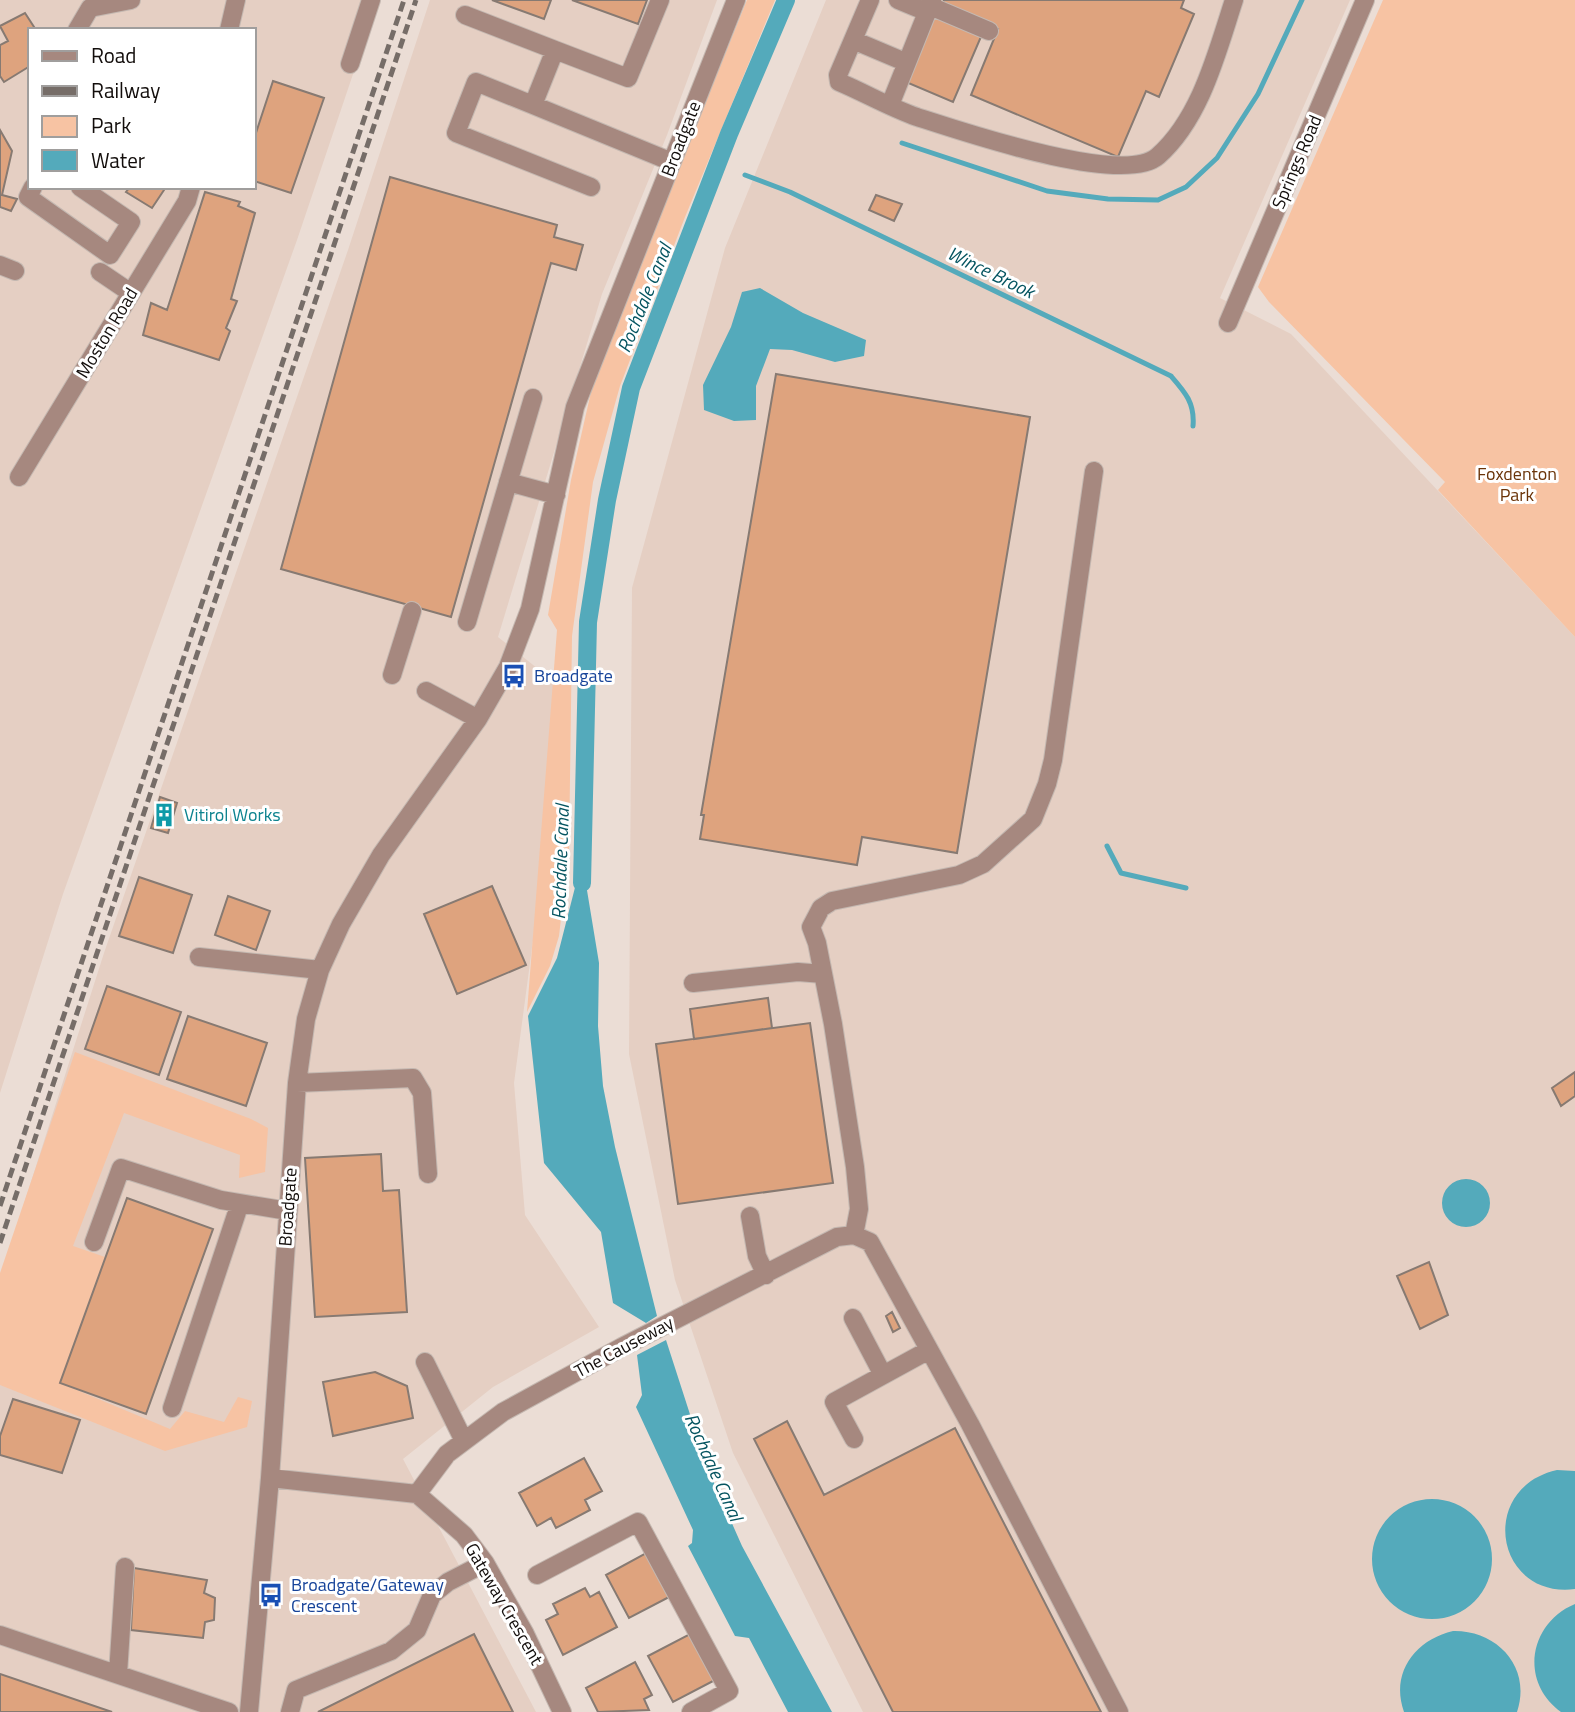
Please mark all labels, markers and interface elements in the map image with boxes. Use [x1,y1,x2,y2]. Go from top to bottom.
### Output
legend [28,28,256,189]
text: Road [91,39,136,71]
text: Railway [91,74,160,106]
street label: Broadgate [654,97,707,180]
text: Park [91,109,131,141]
street label: Springs Road [1265,111,1328,213]
text: Water [91,144,145,176]
water label: Rochdale Canal [609,237,679,357]
water label: Wince Brook [943,238,1042,306]
street label: Moston Road [69,282,144,383]
park label: Foxdenton Park [1477,460,1557,508]
bus stop icon: Broadgate [500,662,528,690]
place label: Broadgate [534,662,613,689]
building icon: Vitirol Works [150,801,178,829]
place label: Vitirol Works [184,801,281,828]
water label: Rochdale Canal [543,802,576,920]
street label: Broadgate [271,1167,304,1247]
street label: The Causeway [569,1309,679,1384]
water label: Rochdale Canal [678,1408,752,1527]
street label: Gateway Crescent [459,1538,551,1670]
place label: Broadgate/Gateway Crescent [291,1571,444,1619]
bus stop icon: Broadgate/Gateway Crescent [257,1581,285,1609]

